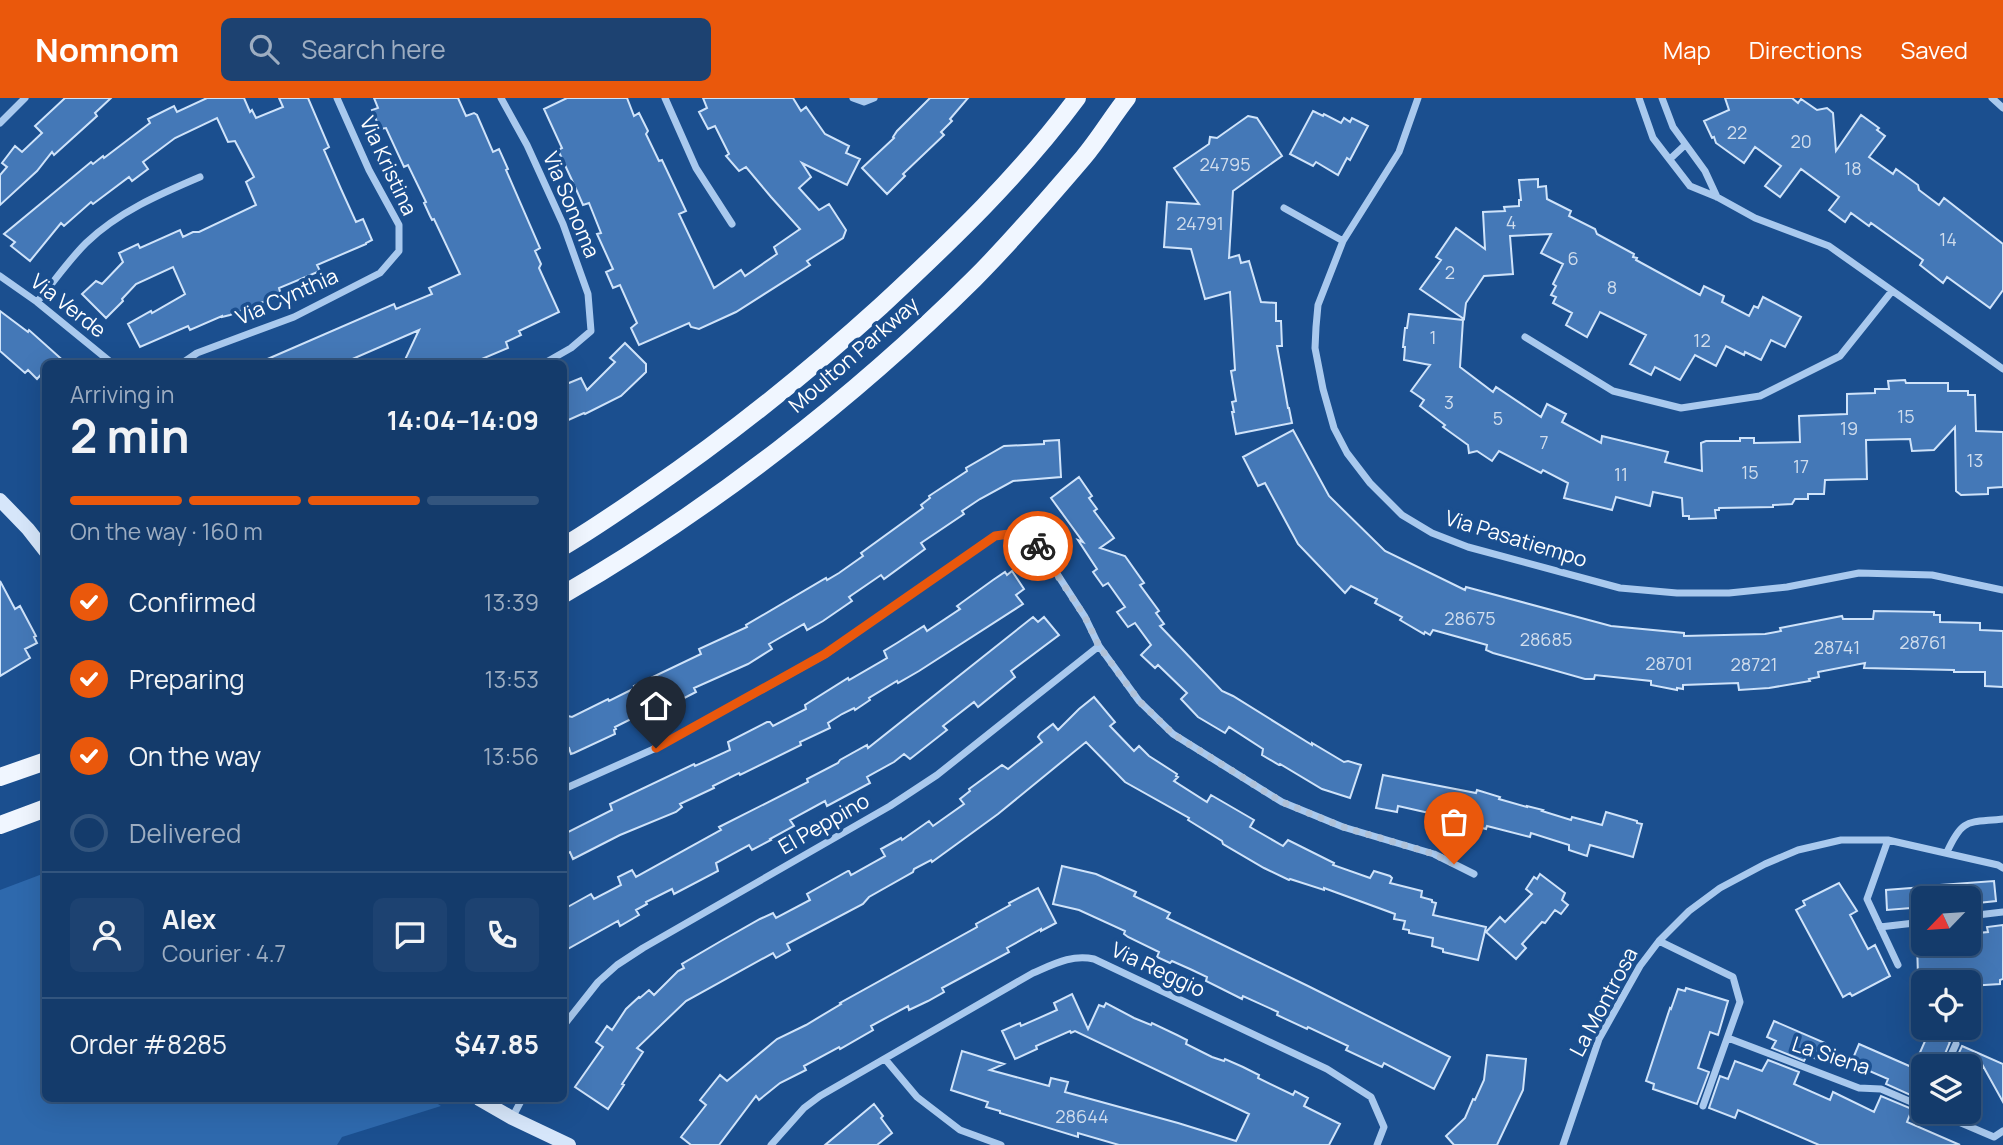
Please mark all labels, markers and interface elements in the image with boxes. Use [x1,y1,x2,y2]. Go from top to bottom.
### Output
search box [221,18,711,81]
text: Nomnom [35,27,179,72]
icon: search [245,30,283,68]
text: Search here [301,31,446,67]
text: Map [1663,33,1711,66]
text: Directions [1749,33,1862,66]
text: Saved [1900,33,1968,66]
street label: Via Kristina [354,111,424,220]
house number: 22 [1727,120,1747,144]
house number: 20 [1790,129,1812,153]
street label: Via Sonoma [537,147,607,262]
house number: 24795 [1199,152,1251,176]
house number: 18 [1844,156,1862,180]
house number: 4 [1506,210,1516,234]
house number: 24791 [1176,211,1224,235]
house number: 14 [1939,227,1957,251]
house number: 6 [1567,246,1579,270]
house number: 2 [1445,260,1455,284]
street label: Via Cynthia [231,261,342,331]
street label: Via Verde [25,267,112,344]
house number: 8 [1607,275,1617,299]
street label: Moulton Parkway [782,290,924,419]
house number: 1 [1429,325,1437,349]
house number: 12 [1693,328,1711,352]
text: Arriving in [70,378,175,410]
house number: 3 [1444,390,1454,414]
text: 14:04–14:09 [387,402,539,438]
text: 2 min [70,404,190,467]
house number: 15 [1897,404,1915,428]
house number: 5 [1493,406,1503,430]
house number: 19 [1840,416,1858,440]
house number: 7 [1539,430,1549,454]
house number: 13 [1967,448,1983,472]
house number: 17 [1793,454,1809,478]
house number: 15 [1741,460,1759,484]
house number: 11 [1614,462,1628,486]
street label: Via Pasatiempo [1442,503,1591,573]
courier [1003,511,1073,581]
text: On the way · 160 m [70,515,263,547]
icon: bike [1019,527,1057,565]
icon: check [70,583,108,621]
text: Confirmed [129,584,256,620]
text: 13:39 [483,586,539,618]
house number: 28675 [1444,606,1496,630]
house number: 28685 [1520,627,1572,651]
house number: 28761 [1899,630,1947,654]
house number: 28741 [1814,635,1860,659]
house number: 28701 [1645,651,1693,675]
house number: 28721 [1730,652,1778,676]
icon: check [70,660,108,698]
text: Preparing [129,661,245,697]
text: 13:53 [484,663,539,695]
pin [626,676,686,748]
icon: home [637,687,675,725]
icon: check [70,737,108,775]
text: On the way [129,738,261,774]
text: 13:56 [483,740,539,772]
street label: El Peppino [773,786,874,860]
pin [1424,792,1484,864]
icon: bag [1435,803,1473,841]
text: Delivered [129,815,241,851]
north arrow [1911,886,1981,956]
map controls [1911,886,1981,1124]
button: person [70,898,144,972]
button: chat [373,898,447,972]
button: phone [465,898,539,972]
text: Alex [162,901,216,937]
street label: Via Reggio [1107,935,1210,1003]
text: Courier · 4.7 [162,937,286,969]
street label: La Montrosa [1563,942,1644,1061]
button: locate [1911,970,1981,1040]
text: Order #8285 [70,1026,227,1062]
text: $47.85 [454,1026,539,1062]
street label: La Siena [1789,1029,1874,1081]
button: layers [1911,1054,1981,1124]
house number: 28644 [1055,1104,1109,1128]

